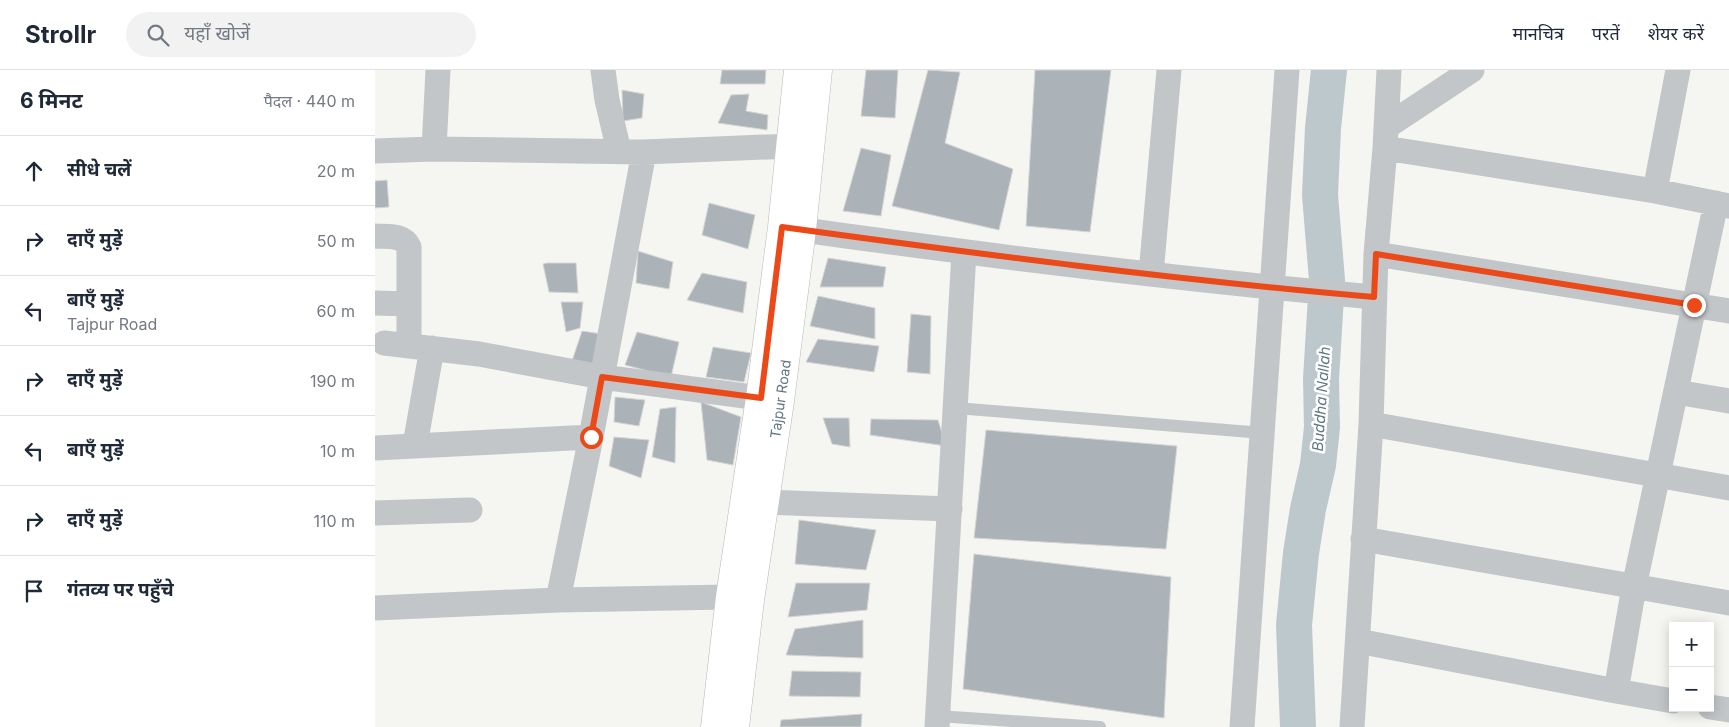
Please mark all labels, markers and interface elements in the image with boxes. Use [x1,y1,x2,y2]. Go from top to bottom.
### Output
search box [126,12,476,57]
text: Strollr [25,20,96,49]
icon: search [144,21,172,49]
text: यहाँ खोजें [184,22,250,45]
text: मानचित्र [1512,23,1564,44]
text: परतें [1592,23,1620,44]
text: शेयर करें [1648,23,1704,44]
text: 6 मिनट [20,88,83,113]
text: पैदल · 440 m [264,91,355,111]
icon: ahead [20,157,48,185]
text: सीधे चलें [67,158,131,181]
text: 20 m [317,161,355,181]
icon: right [20,227,48,255]
text: दाएँ मुड़ें [67,228,123,251]
text: 50 m [317,231,355,251]
text: बाएँ मुड़ें [67,288,124,311]
route end [1683,294,1706,317]
icon: left [20,297,48,325]
text: 60 m [316,301,355,321]
text: Tajpur Road [67,314,157,334]
water label: Buddha Nallah [1308,346,1334,452]
street label: Tajpur Road [766,359,794,439]
icon: right [20,367,48,395]
text: दाएँ मुड़ें [67,368,123,391]
text: 190 m [310,371,355,391]
route start [580,426,603,449]
icon: left [20,437,48,465]
text: बाएँ मुड़ें [67,438,124,461]
text: 10 m [320,441,355,461]
icon: right [20,507,48,535]
text: दाएँ मुड़ें [67,508,123,531]
text: 110 m [313,511,355,531]
icon: arrive [20,577,48,605]
text: गंतव्य पर पहुँचे [67,578,174,601]
map controls [1669,622,1714,712]
button: + [1669,622,1714,667]
button: − [1669,667,1714,712]

